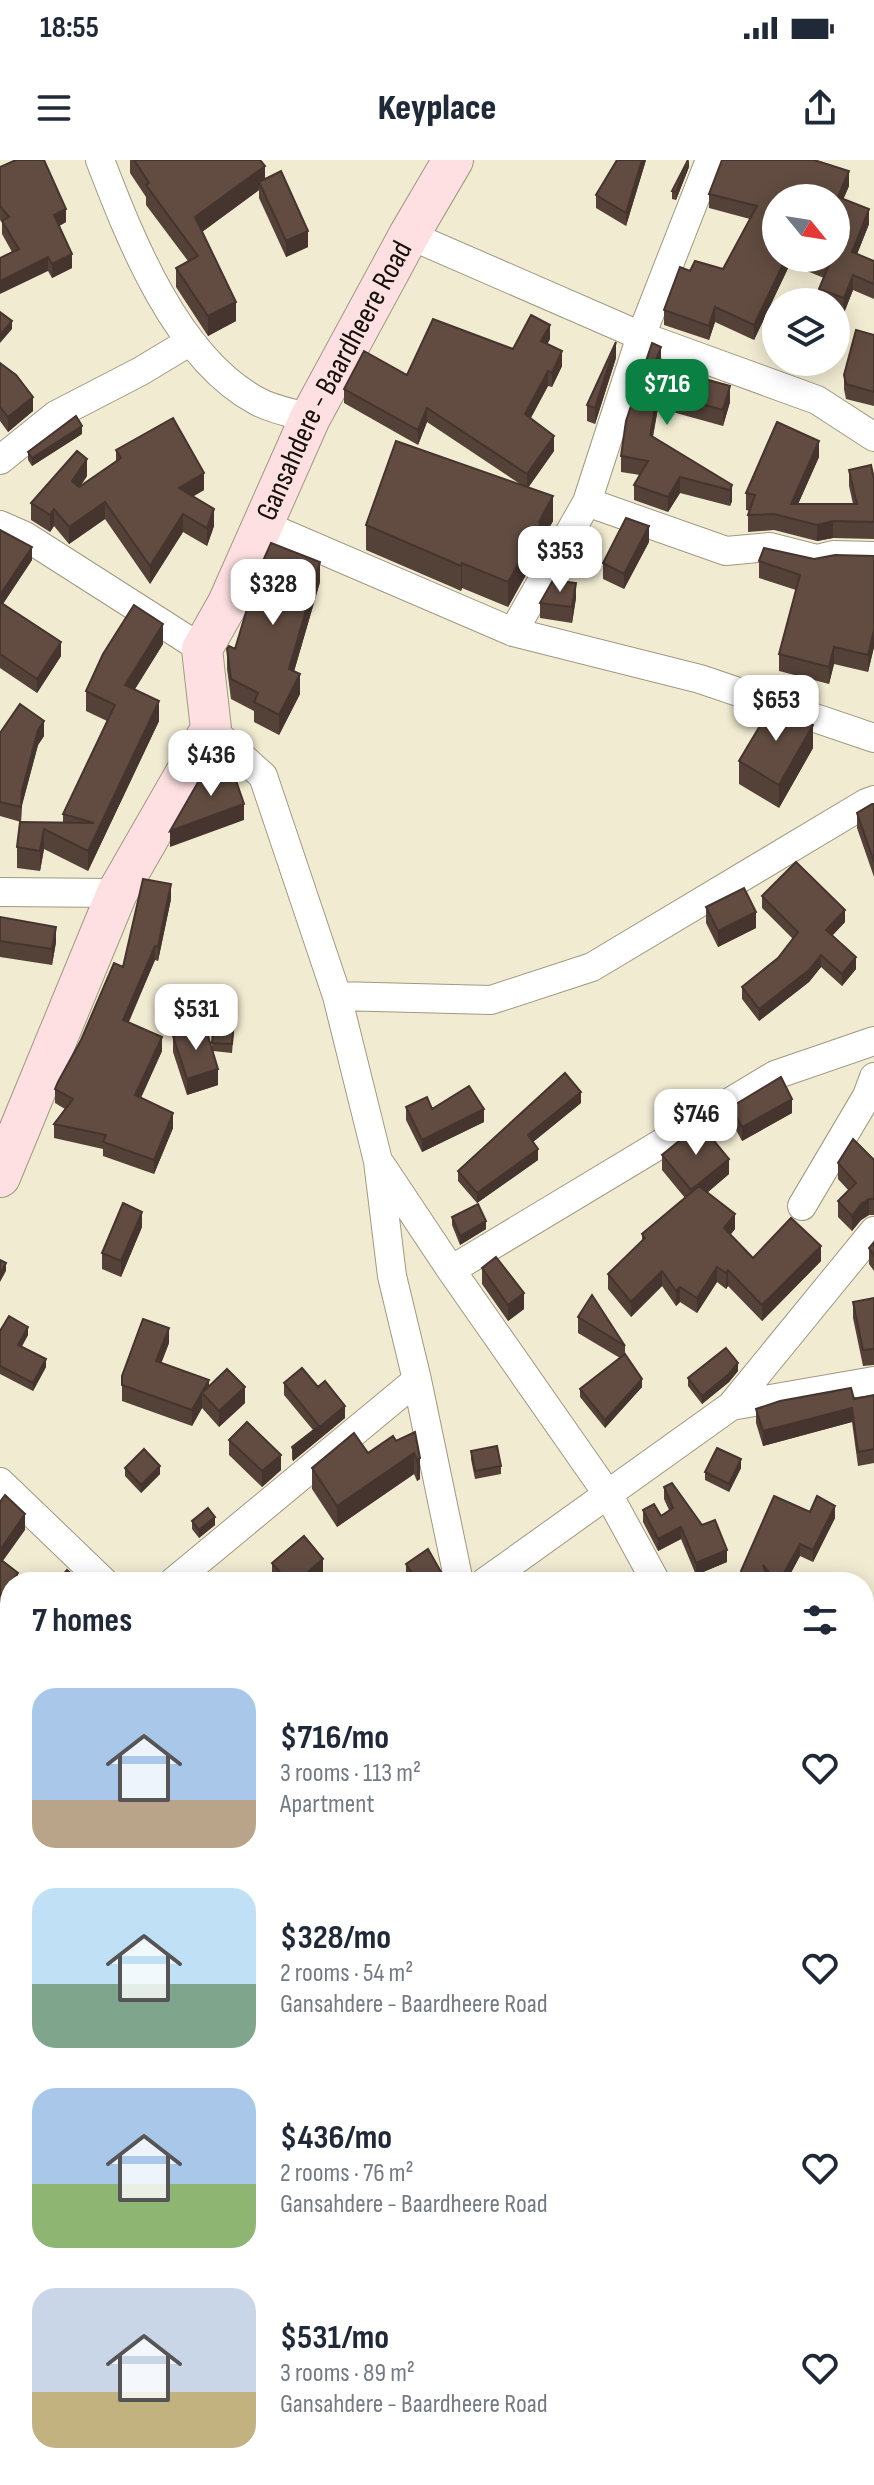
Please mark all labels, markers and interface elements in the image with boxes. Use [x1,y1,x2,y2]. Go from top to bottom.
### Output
text: 18:55 [40,10,99,46]
icon: menu [32,86,76,130]
icon: share [798,86,842,130]
text: Keyplace [378,87,496,130]
north arrow [762,184,850,272]
map controls [762,184,850,376]
street label: Gansahdere - Baardheere Road [249,235,420,526]
button: layers [762,288,850,376]
pin: $716 [620,359,714,427]
text: $716 [643,369,691,400]
pin: $353 [513,526,607,594]
text: $353 [536,536,584,567]
pin: $328 [226,559,320,627]
text: $328 [249,569,297,600]
pin: $653 [729,675,823,743]
text: $653 [752,685,800,716]
pin: $436 [164,730,258,798]
text: $436 [186,740,236,771]
pin: $531 [149,984,243,1052]
text: $531 [173,994,219,1025]
pin: $746 [649,1089,743,1157]
text: $746 [672,1099,720,1130]
icon: filters [798,1598,842,1642]
text: 7 homes [32,1600,132,1641]
text: $716/mo [280,1717,389,1758]
icon: home [96,1720,192,1816]
icon: heart [798,1746,842,1790]
text: 3 rooms · 113 m² [280,1758,421,1789]
text: Apartment [280,1789,374,1820]
text: $328/mo [280,1917,391,1958]
icon: home [96,1920,192,2016]
icon: heart [798,1946,842,1990]
text: 2 rooms · 54 m² [280,1958,413,1989]
text: Gansahdere - Baardheere Road [280,1989,548,2020]
text: $436/mo [280,2117,392,2158]
icon: home [96,2120,192,2216]
icon: heart [798,2146,842,2190]
text: 2 rooms · 76 m² [280,2158,414,2189]
text: Gansahdere - Baardheere Road [280,2189,548,2220]
text: $531/mo [280,2317,389,2358]
icon: home [96,2320,192,2416]
icon: heart [798,2346,842,2390]
text: 3 rooms · 89 m² [280,2358,415,2389]
text: Gansahdere - Baardheere Road [280,2389,548,2420]

